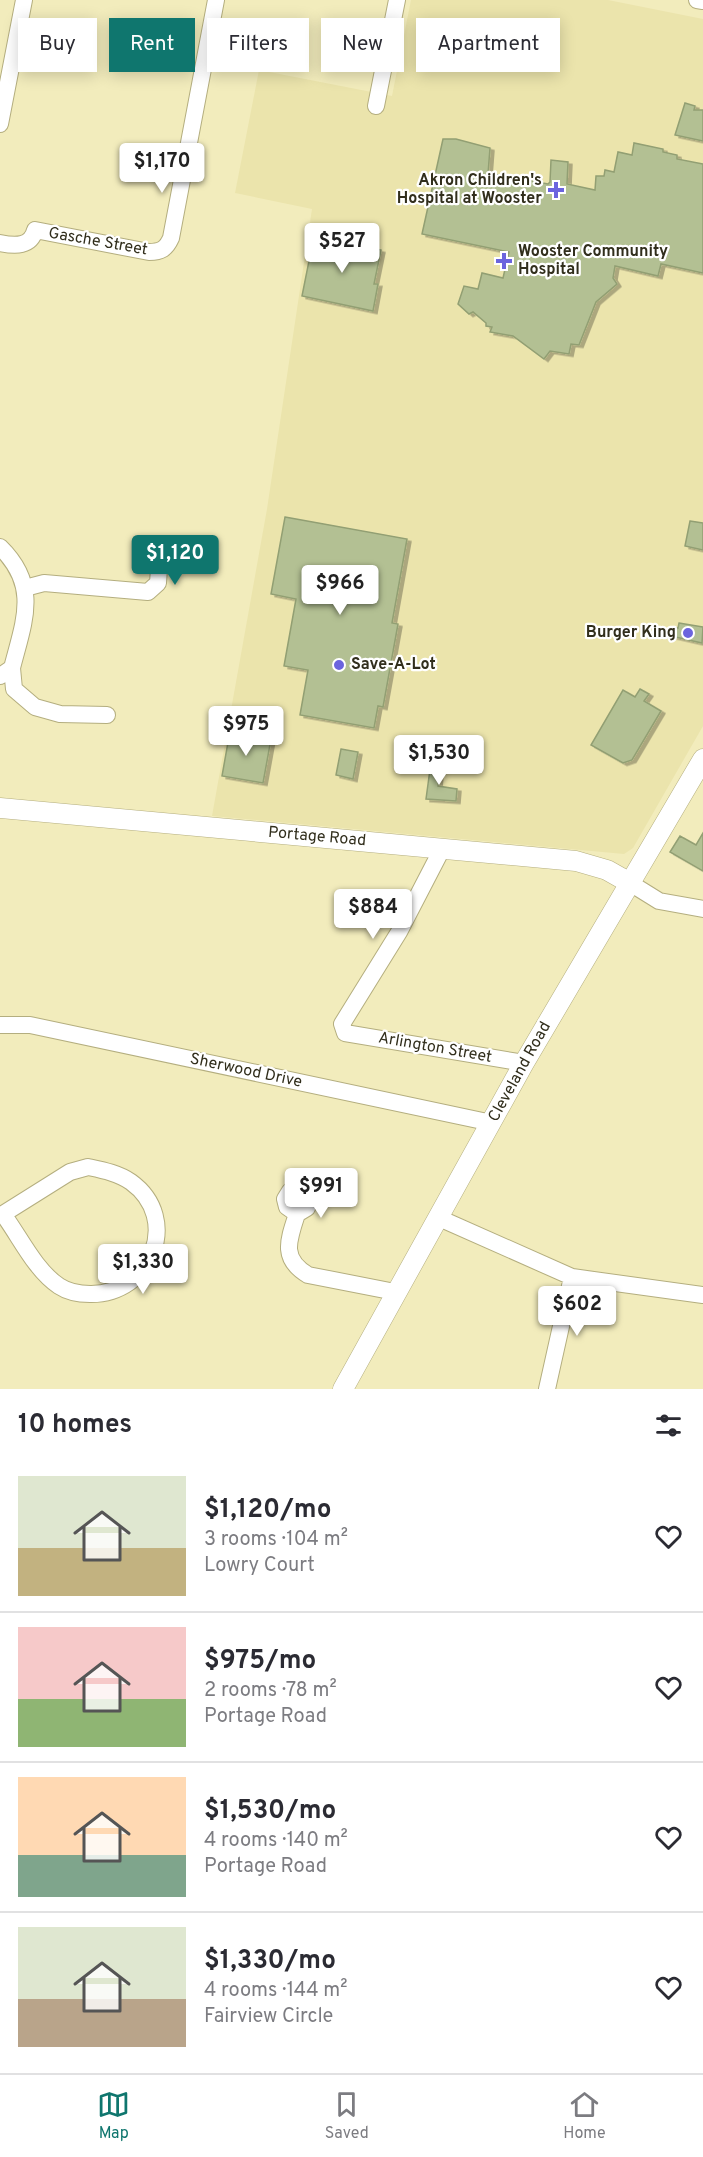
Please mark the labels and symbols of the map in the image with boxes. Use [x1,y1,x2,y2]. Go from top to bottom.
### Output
pin: $1,170 [113,143,211,194]
place label: Akron Children's Hospital at Wooster [397,171,542,209]
marker: Akron Children's Hospital at Wooster [547,181,565,199]
street label: Gasche Street [47,223,149,261]
pin: $527 [306,223,378,274]
place label: Wooster Community Hospital [518,242,668,280]
marker: Wooster Community Hospital [495,252,513,270]
pin: $1,120 [126,535,224,586]
pin: $966 [304,565,376,616]
place label: Burger King [586,623,676,643]
marker: Burger King [681,626,695,640]
place label: Save-A-Lot [351,655,436,675]
marker: Save-A-Lot [332,658,346,672]
pin: $975 [210,706,282,757]
pin: $1,530 [390,735,488,786]
street label: Portage Road [267,823,367,851]
pin: $884 [337,889,409,940]
street label: Cleveland Road [484,1018,556,1126]
street label: Arlington Street [377,1028,493,1068]
street label: Sherwood Drive [188,1049,304,1093]
pin: $991 [285,1168,357,1219]
pin: $1,330 [94,1244,192,1295]
pin: $602 [541,1286,613,1337]

